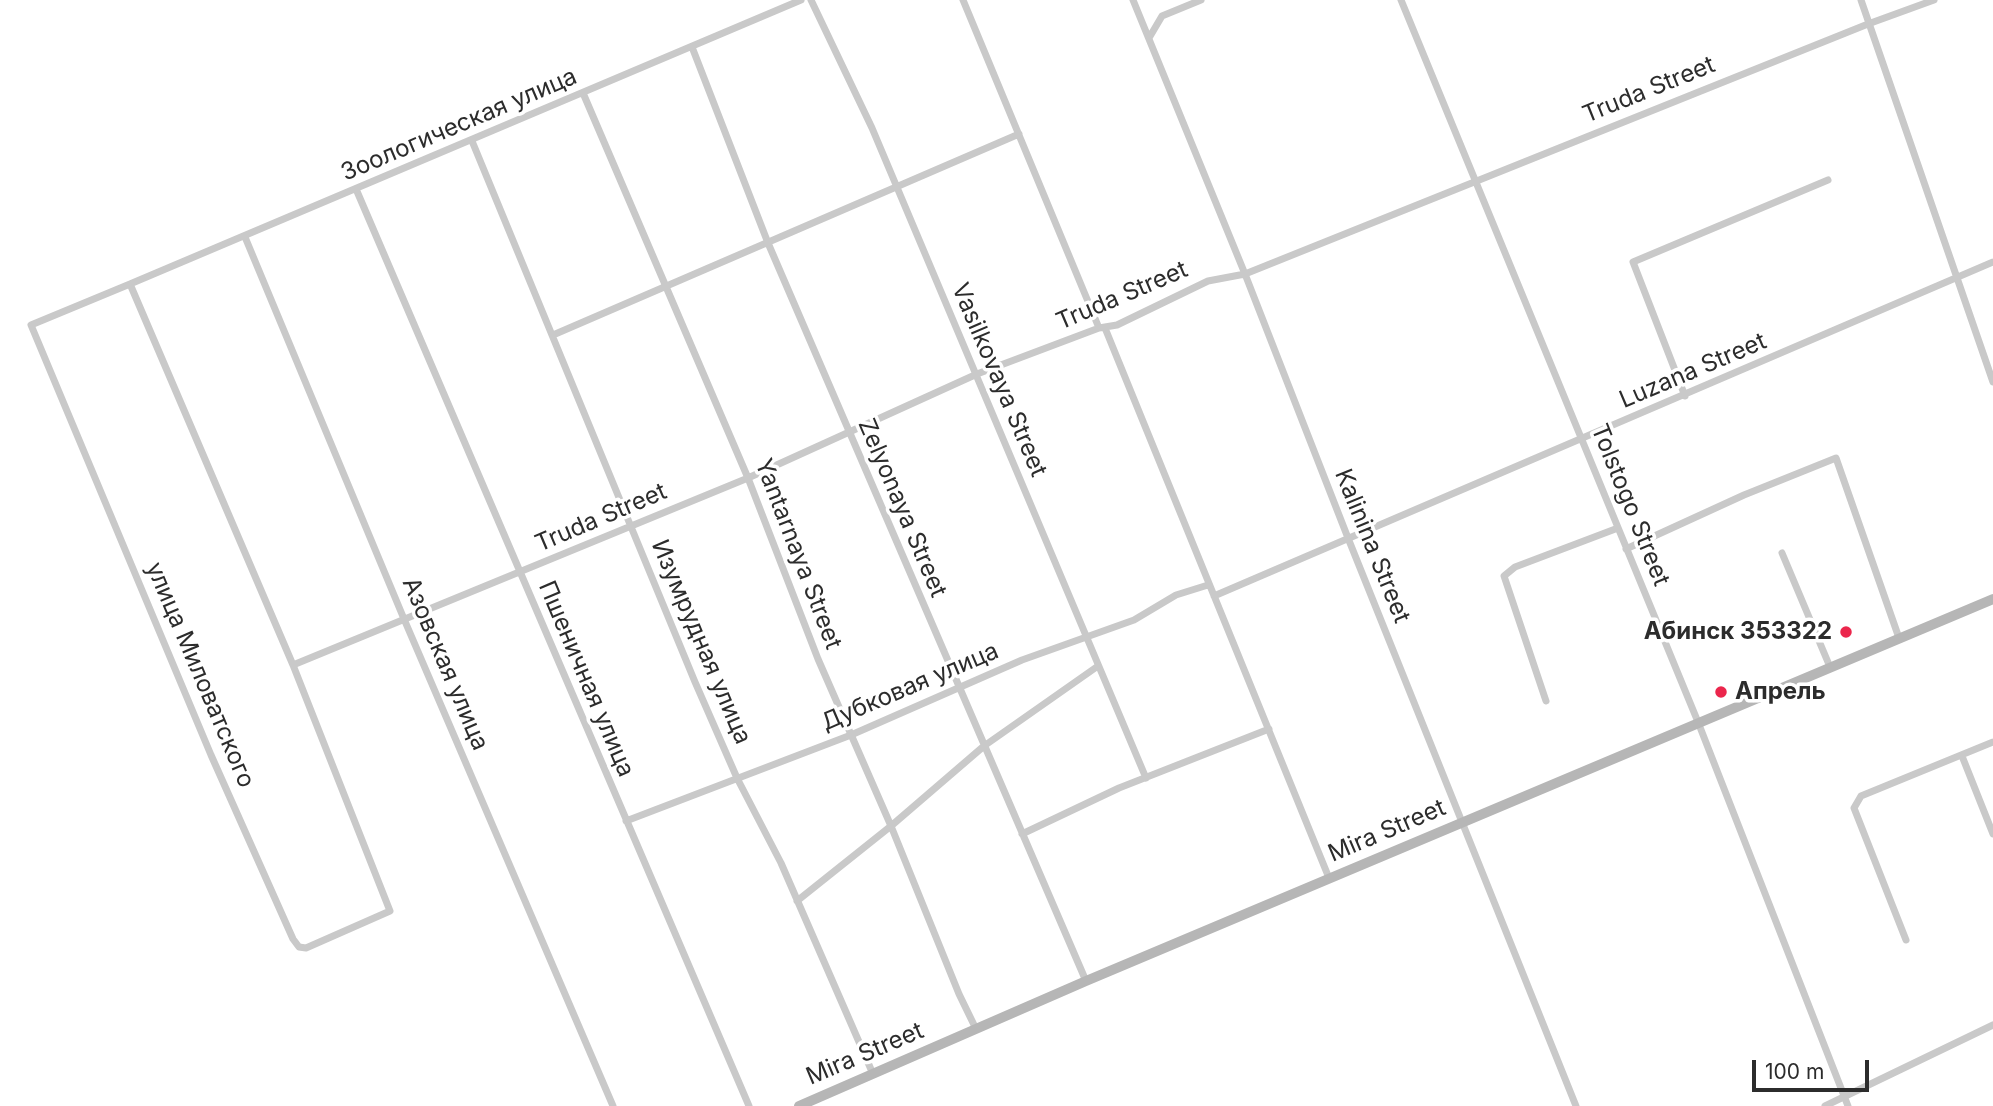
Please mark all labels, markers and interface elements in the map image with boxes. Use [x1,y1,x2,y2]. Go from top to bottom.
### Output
street label: Truda Street [1579,50,1719,130]
street label: Зоологическая улица [337,62,581,188]
street label: Truda Street [1052,255,1192,337]
street label: Vasilkovaya Street [945,279,1053,481]
street label: Luzana Street [1615,327,1771,415]
street label: Zelyonaya Street [851,414,953,602]
street label: Tolstogo Street [1584,420,1676,590]
street label: Yantarnaya Street [748,455,848,653]
street label: Kalinina Street [1328,465,1416,627]
street label: Truda Street [531,477,671,559]
street label: Изумрудная улица [645,535,757,749]
street label: улица Миловатского [139,558,261,792]
street label: Азовская улица [396,573,494,755]
street label: Пшеничная улица [532,577,640,781]
place label: Абинск 353322 [1644,618,1832,646]
marker: Абинск 353322 [1838,624,1854,640]
street label: Дубковая улица [817,637,1003,737]
place label: Апрель [1735,678,1826,706]
marker: Апрель [1713,684,1729,700]
street label: Mira Street [1324,793,1450,869]
street label: Mira Street [802,1016,928,1092]
scale bar [1755,1046,1872,1090]
text: 100 m [1765,1059,1824,1084]

